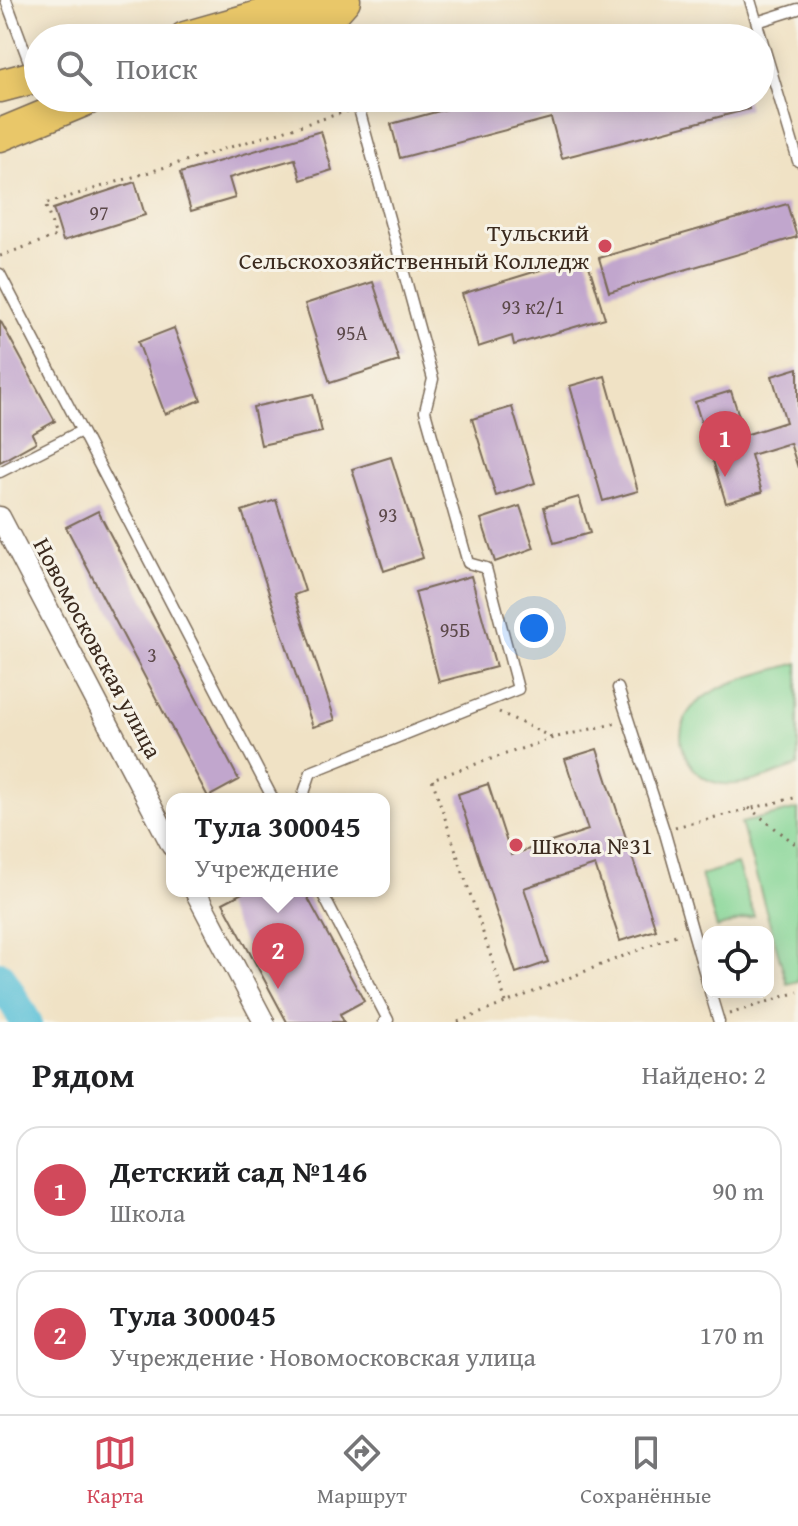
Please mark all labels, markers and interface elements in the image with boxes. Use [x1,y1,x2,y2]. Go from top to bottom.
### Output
search box [24,24,774,112]
icon: search [52,46,96,90]
text: Поиск [116,46,198,90]
house number: 97 [89,198,109,227]
place label: Тульский Сельскохозяйственный Колледж [239,215,589,278]
marker: Тульский Сельскохозяйственный Колледж [596,237,614,255]
house number: 93 к2/1 [502,292,564,321]
house number: 95А [336,318,368,347]
pin: 1 [699,411,751,477]
house number: 93 [378,500,398,529]
street label: Новомосковская улица [25,531,171,765]
your location [514,608,554,648]
house number: 95Б [440,615,470,644]
house number: 3 [147,640,157,669]
popup [166,793,390,897]
text: Тула 300045 [195,804,361,848]
place label: Школа №31 [532,828,653,863]
marker: Школа №31 [507,836,525,854]
text: Учреждение [195,848,339,887]
pin: 2 [252,923,304,989]
map controls [702,926,774,998]
button: locate [702,926,774,998]
text: Рядом [32,1050,135,1099]
text: Найдено: 2 [642,1055,766,1094]
text: Детский сад №146 [110,1149,367,1193]
text: 1 [53,1171,67,1210]
text: 90 m [712,1171,764,1210]
text: Школа [110,1193,185,1232]
text: Тула 300045 [110,1293,276,1337]
text: 2 [53,1315,67,1354]
text: 170 m [699,1315,764,1354]
text: Учреждение · Новомосковская улица [110,1337,536,1376]
tab: Карта [87,1431,144,1511]
tab: Маршрут [317,1431,407,1511]
tab: Сохранённые [580,1431,711,1511]

